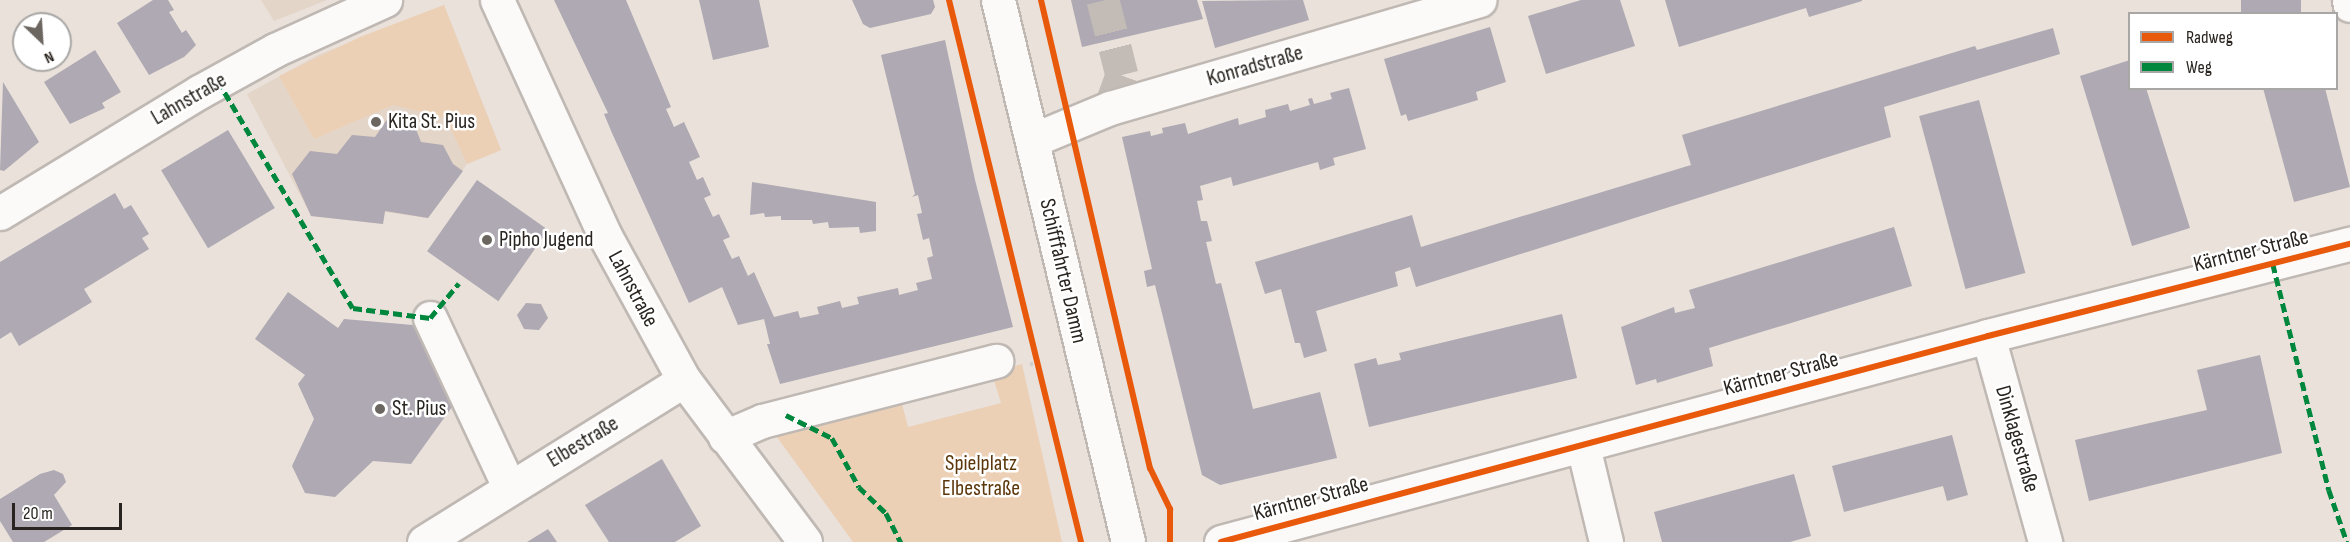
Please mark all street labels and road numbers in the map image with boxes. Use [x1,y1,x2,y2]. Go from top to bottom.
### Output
street label: Konradstraße [1204,40,1306,92]
street label: Lahnstraße [147,67,231,131]
street label: Schifffahrter Damm [1034,196,1092,346]
street label: Kärntner Straße [2191,224,2311,278]
street label: Lahnstraße [602,246,664,332]
street label: Kärntner Straße [1721,346,1841,402]
street label: Dinklagestraße [1989,383,2045,495]
street label: Elbestraße [543,411,623,473]
street label: Kärntner Straße [1251,471,1371,527]

